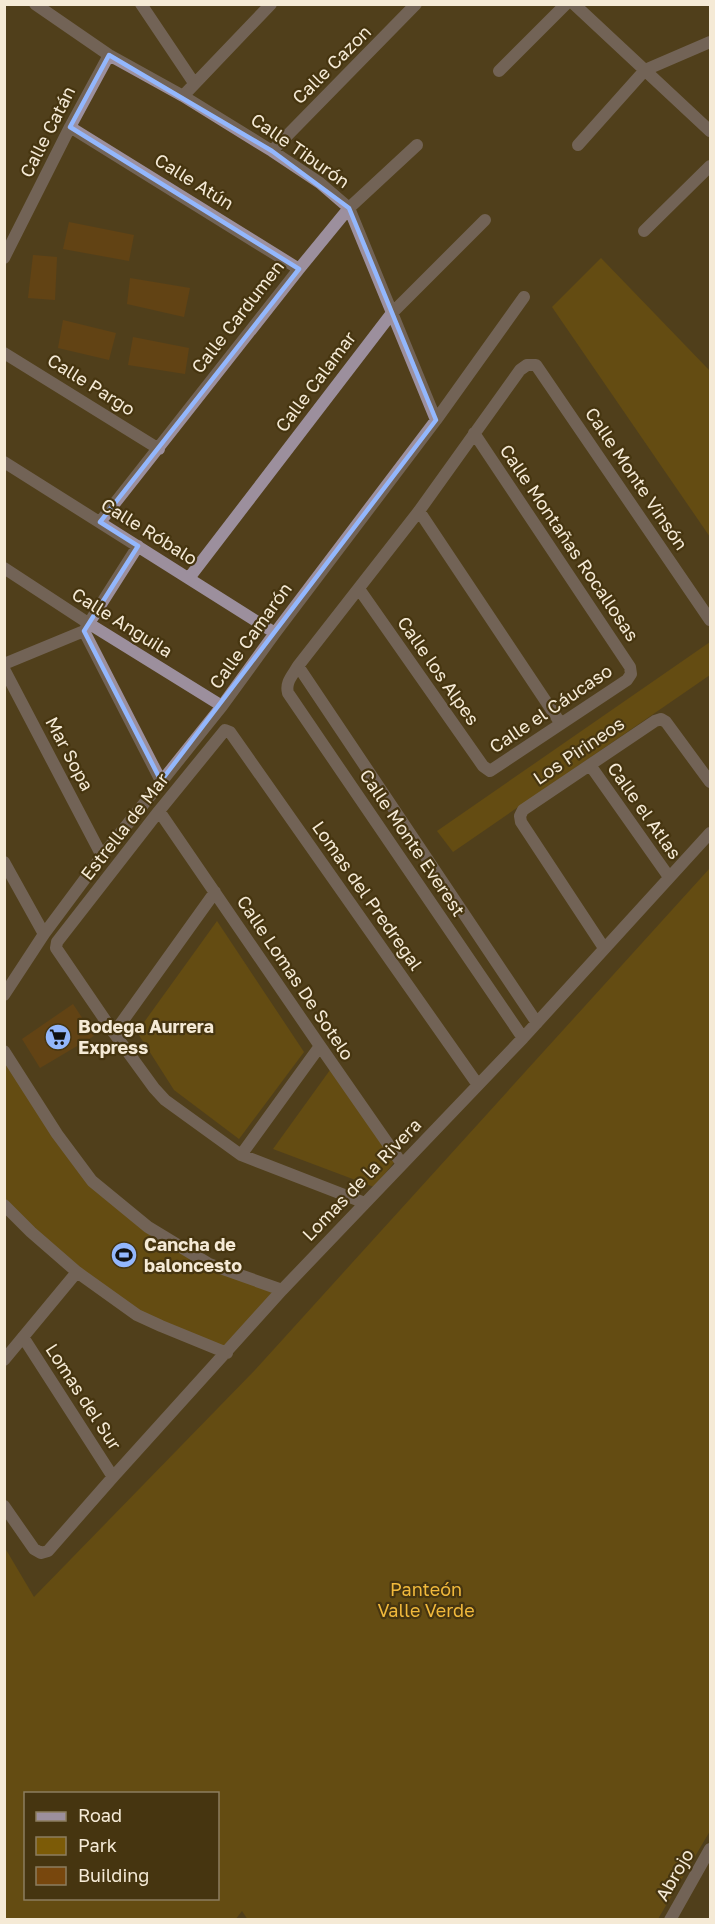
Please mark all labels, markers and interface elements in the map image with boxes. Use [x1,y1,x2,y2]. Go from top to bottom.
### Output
street label: Calle Cazon [287,20,375,108]
street label: Calle Catán [15,82,79,181]
street label: Calle Tiburón [247,108,354,192]
street label: Calle Atún [151,148,238,214]
street label: Calle Cardumen [186,255,288,377]
street label: Calle Calamar [270,327,360,436]
street label: Calle Pargo [44,349,139,420]
street label: Calle Monte Vinsón [581,403,693,554]
street label: Calle Montañas Rocallosas [496,440,644,645]
street label: Calle Róbalo [97,493,202,569]
street label: Calle Camarón [204,578,296,693]
street label: Calle Anguila [68,582,177,662]
street label: Calle los Alpes [393,612,484,729]
street label: Calle el Cáucaso [485,659,616,757]
street label: Los Pirineos [529,712,628,789]
street label: Mar Sopa [41,713,99,794]
street label: Calle el Atlas [603,758,686,863]
street label: Calle Monte Everest [355,765,470,920]
street label: Estrella de Mar [76,768,173,884]
street label: Lomas del Predregal [308,817,428,975]
street label: Calle Lomas De Sotelo [233,891,359,1064]
place label: Bodega Aurrera Express [78,1015,214,1058]
supermarket icon: Bodega Aurrera Express [43,1022,73,1052]
street label: Lomas de la Rivera [297,1114,425,1245]
place label: Cancha de baloncesto [144,1233,242,1276]
sports icon: Cancha de baloncesto [109,1240,139,1270]
street label: Lomas del Sur [41,1339,126,1454]
park label: Panteón Valle Verde [377,1578,475,1621]
legend [24,1792,219,1900]
text: Road [78,1804,122,1826]
text: Park [78,1834,117,1856]
street label: Abrojo [651,1845,698,1904]
text: Building [78,1864,149,1886]

